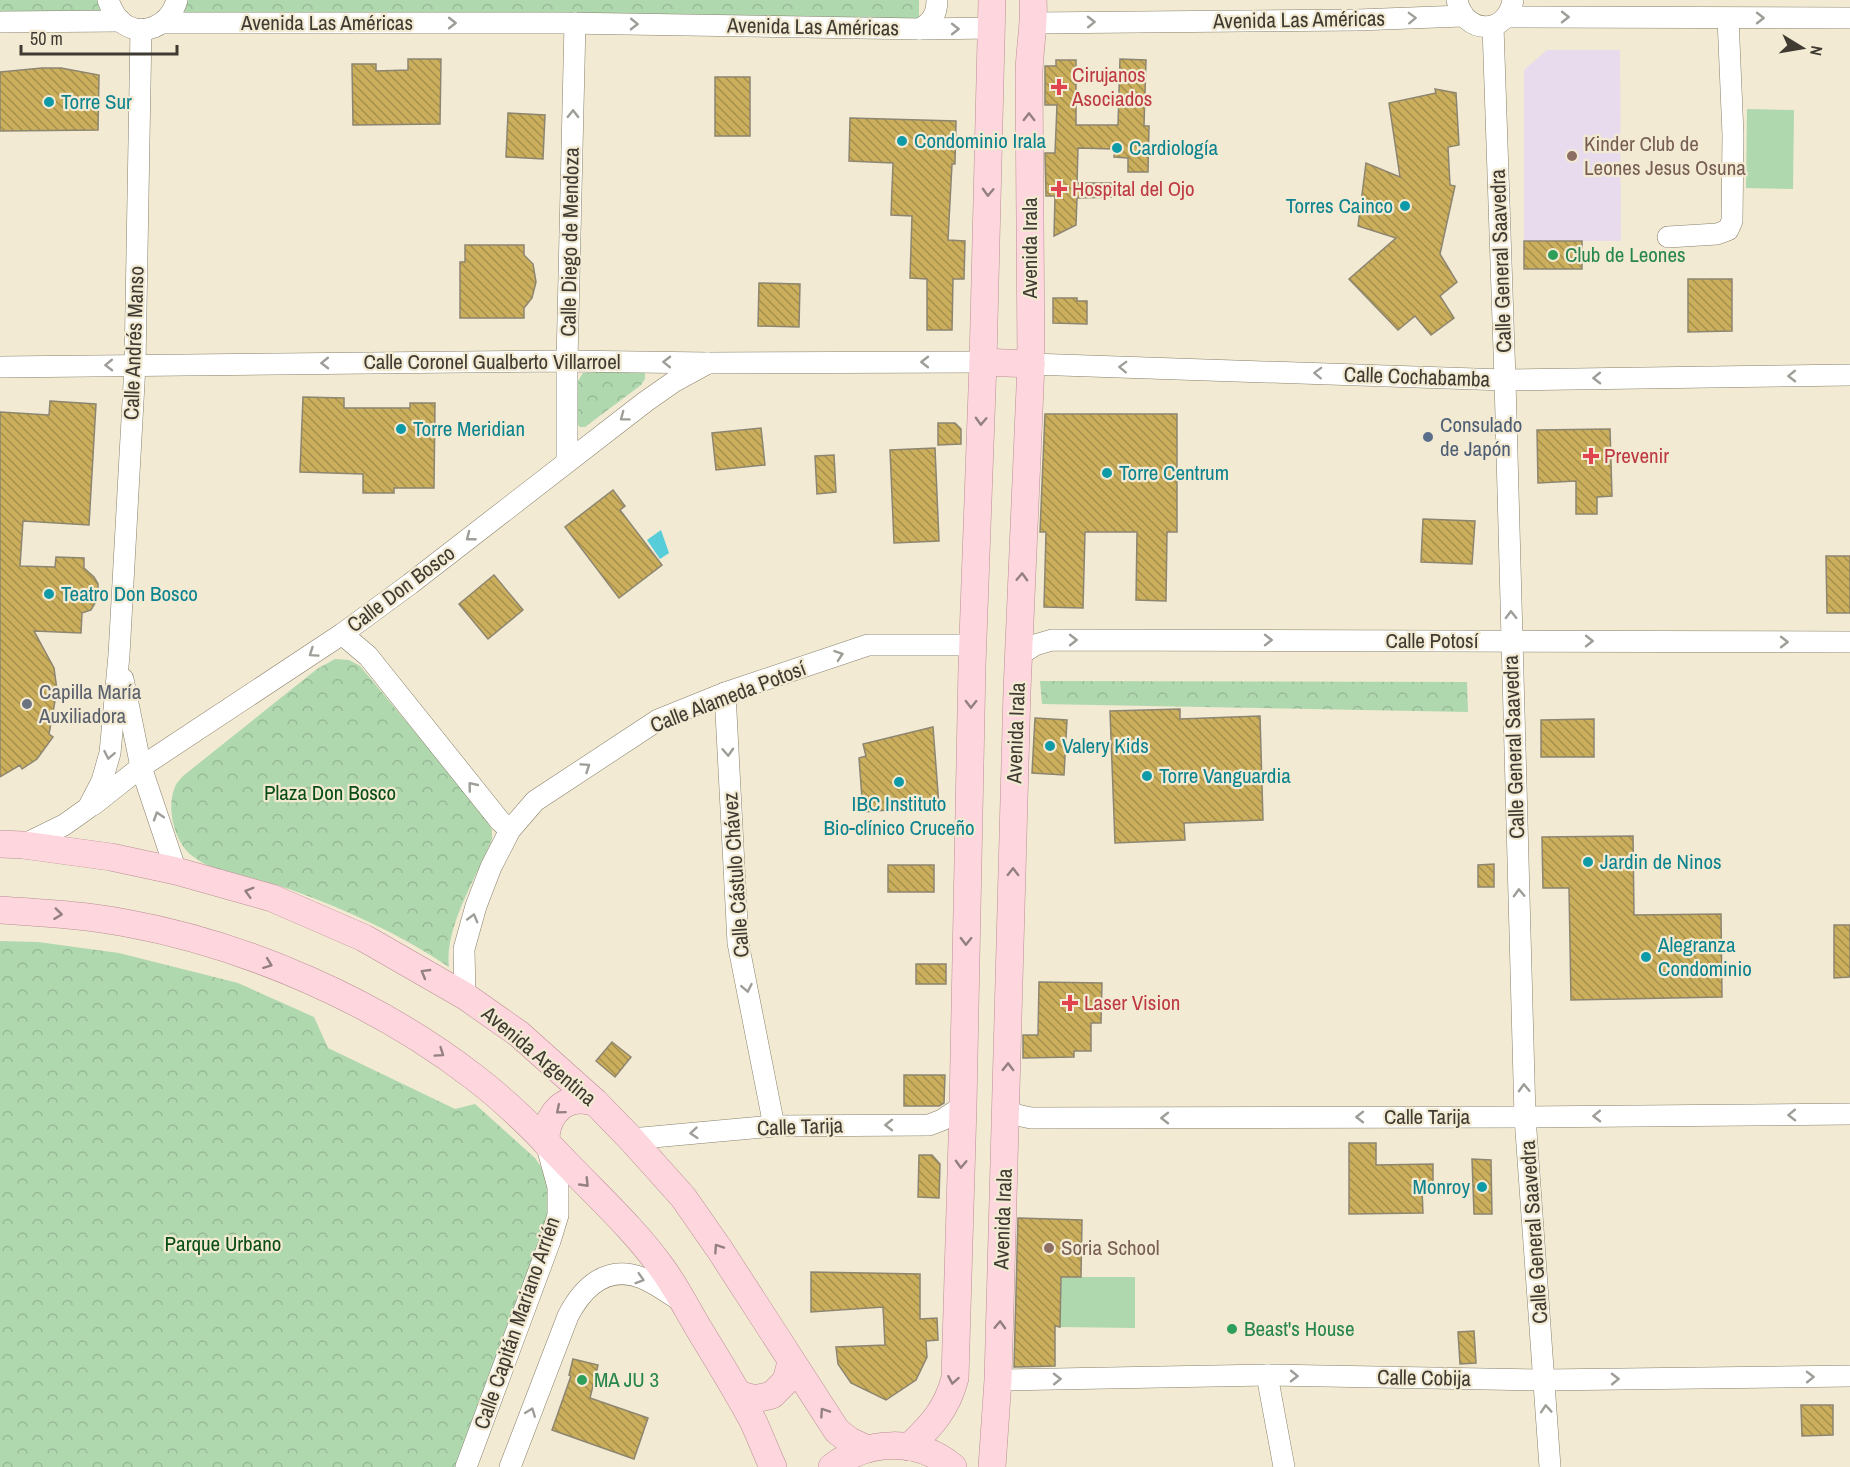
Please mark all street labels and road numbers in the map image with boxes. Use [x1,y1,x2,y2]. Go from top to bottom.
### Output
street label: Avenida Las Américas [1212,4,1385,36]
street label: Avenida Las Américas [240,8,413,37]
street label: Avenida Las Américas [726,10,899,42]
street label: Calle Diego de Mendoza [553,147,586,337]
street label: Calle General Saavedra [1483,168,1518,353]
street label: Avenida Irala [1015,197,1044,300]
street label: Calle Andrés Manso [116,265,151,420]
street label: Calle Coronel Gualberto Villarroel [363,347,621,376]
street label: Calle Cochabamba [1343,359,1491,394]
street label: Calle Don Bosco [341,538,461,639]
street label: Calle Potosí [1386,626,1479,655]
street label: Calle Alameda Potosí [646,653,810,740]
street label: Calle General Saavedra [1496,654,1531,839]
street label: Avenida Irala [999,681,1032,785]
street label: Calle Cástulo Chávez [715,791,756,959]
street label: Avenida Argentina [475,998,603,1112]
street label: Calle Tarija [1384,1102,1471,1131]
street label: Calle Tarija [756,1110,844,1142]
street label: Calle General Saavedra [1513,1139,1554,1325]
street label: Avenida Irala [986,1167,1019,1271]
street label: Calle Capitán Mariano Arrién [467,1213,567,1433]
street label: Calle Cobija [1377,1362,1472,1393]

